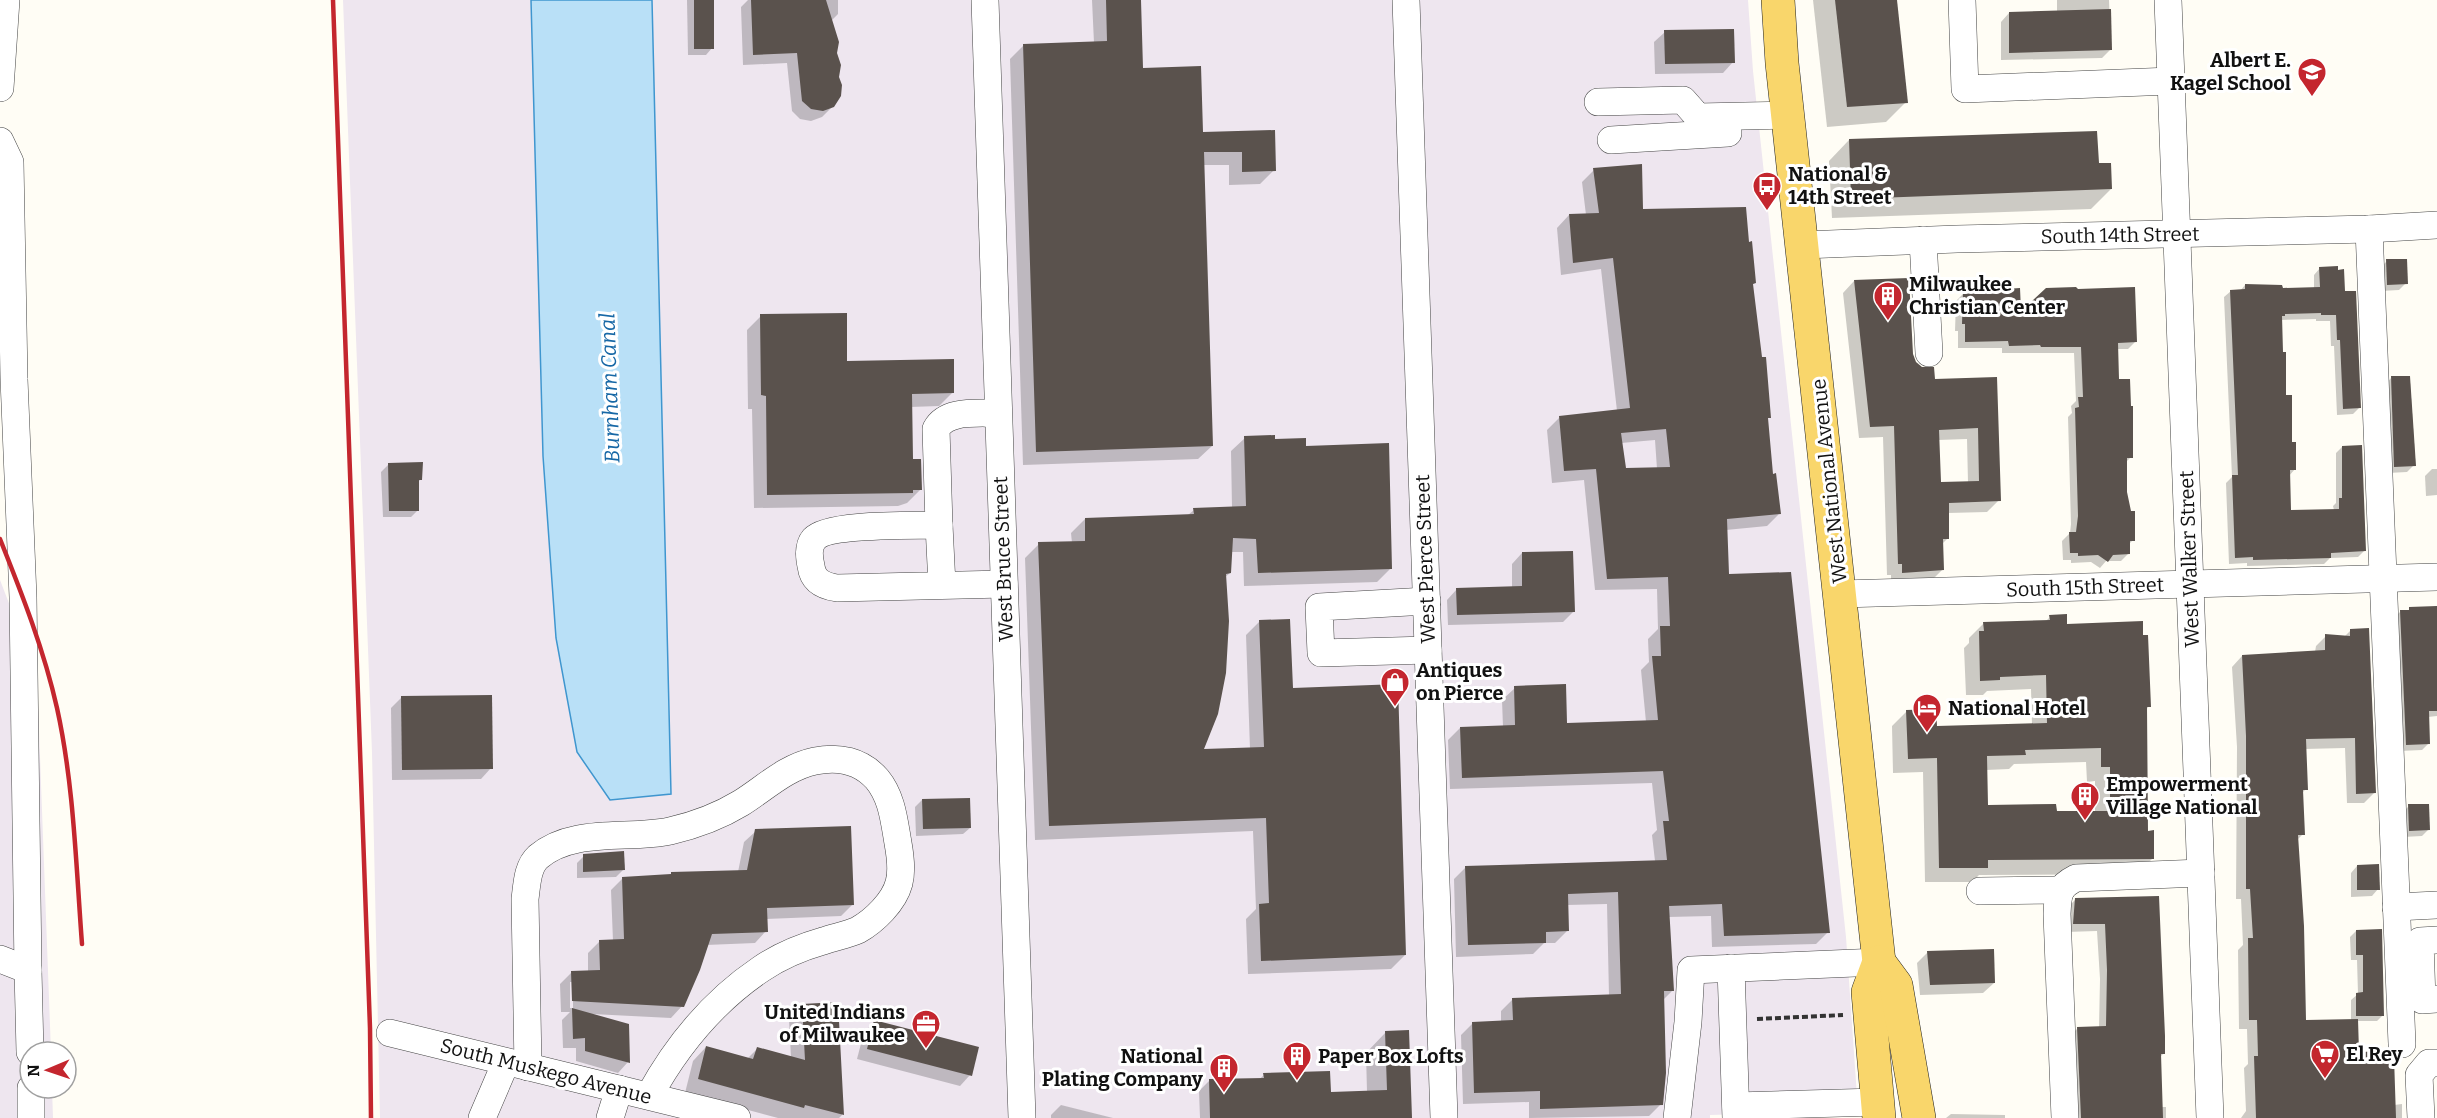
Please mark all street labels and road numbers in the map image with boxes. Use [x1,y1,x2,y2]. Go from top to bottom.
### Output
street label: South 14th Street [2040,222,2200,248]
street label: West National Avenue [1806,378,1852,584]
street label: West Walker Street [2174,470,2204,648]
street label: West Pierce Street [1410,474,1440,644]
street label: West Bruce Street [988,476,1018,642]
street label: South 15th Street [2006,572,2164,602]
street label: South Muskego Avenue [438,1033,654,1109]

